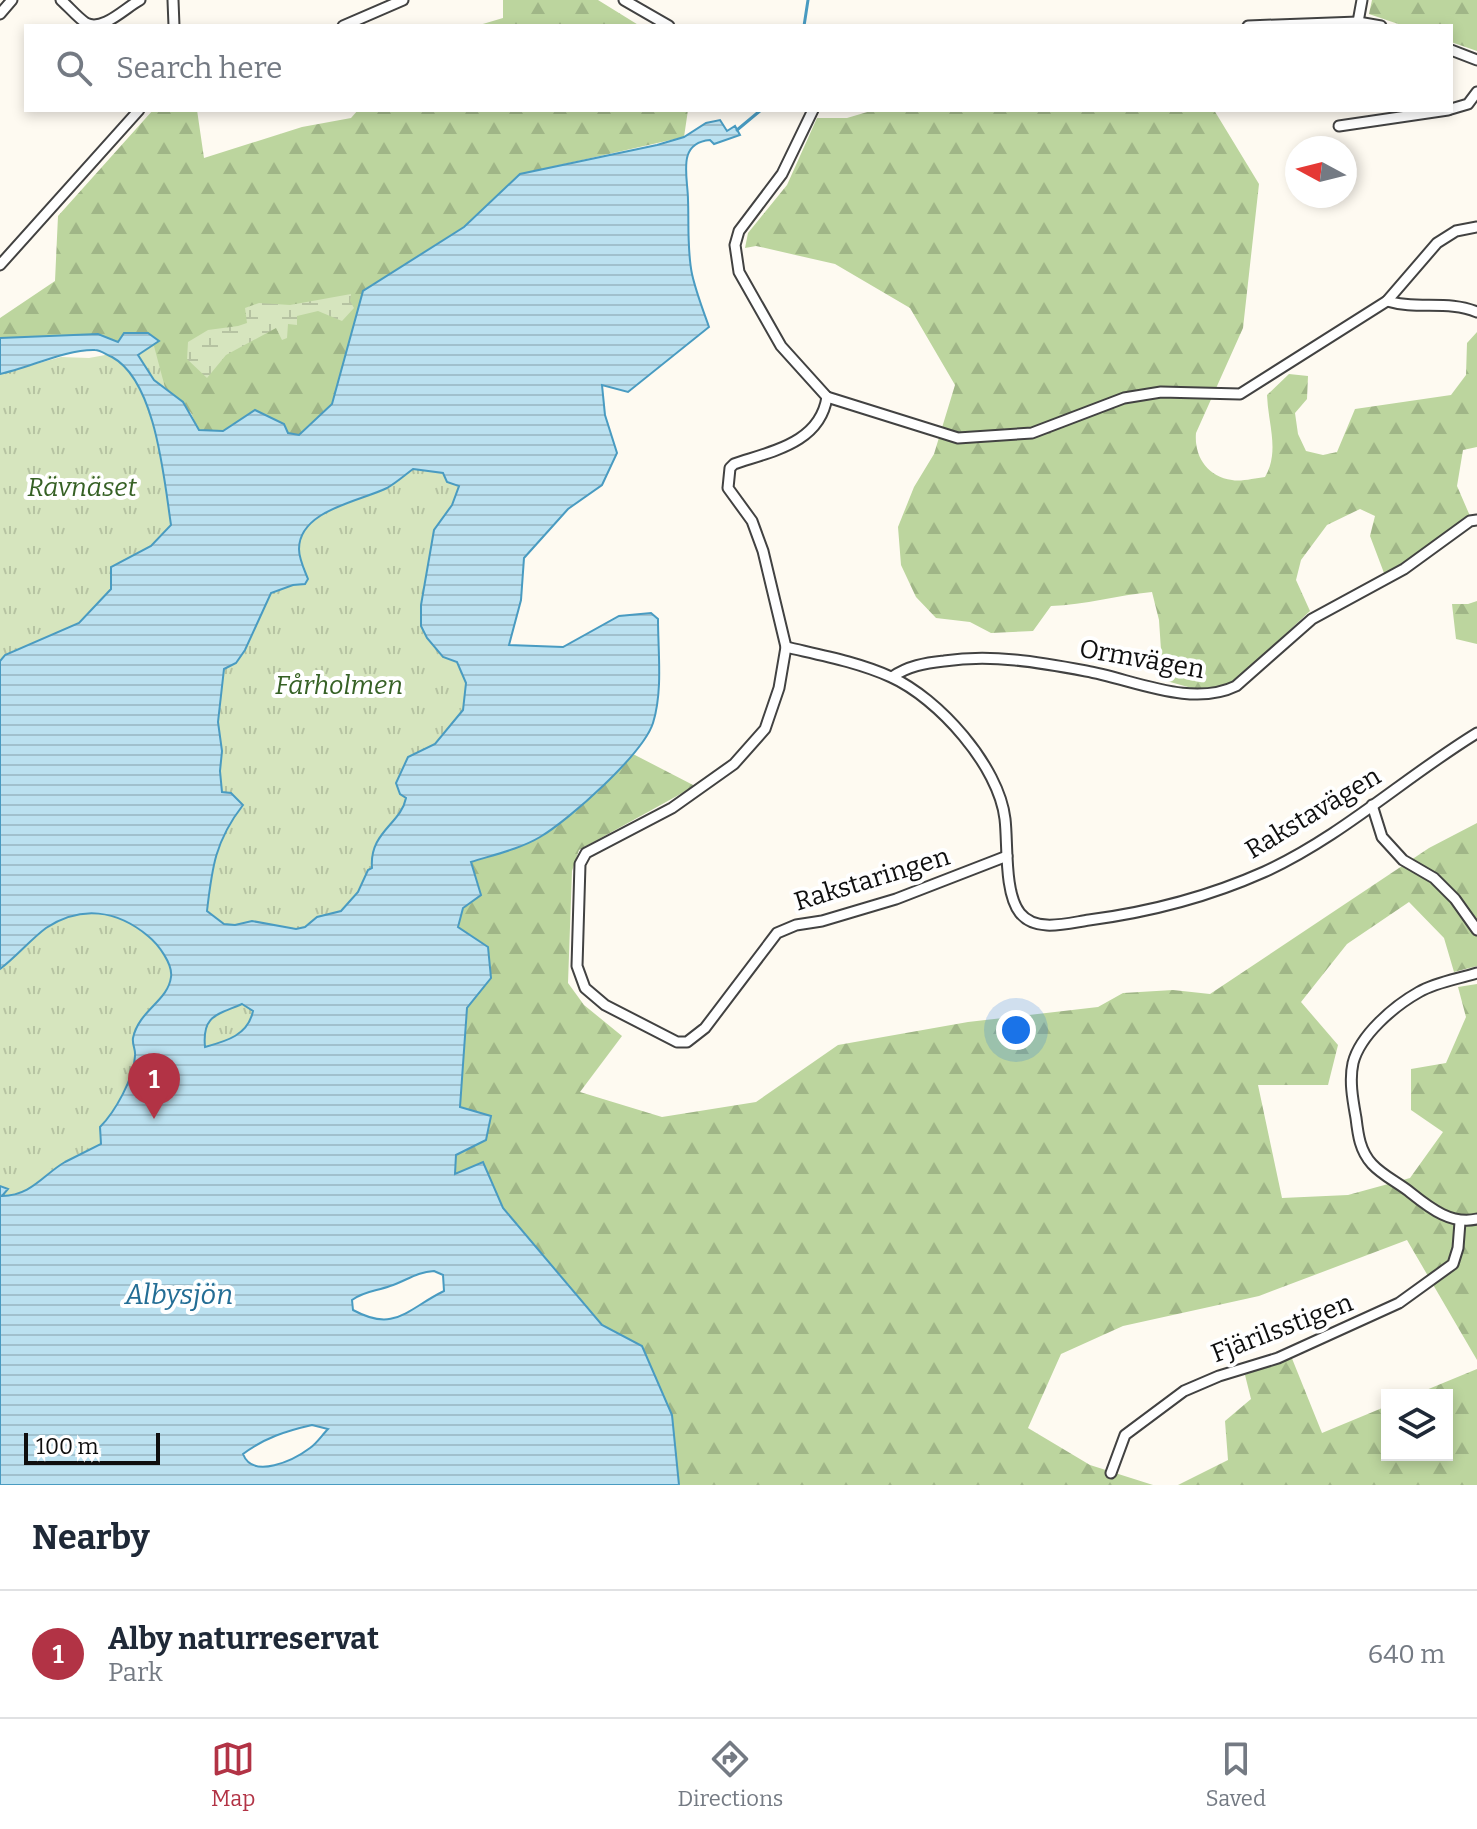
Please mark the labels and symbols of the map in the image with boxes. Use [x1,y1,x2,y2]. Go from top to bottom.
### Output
north arrow [1285,136,1357,208]
park label: Rävnäset [27,472,137,503]
street label: Ormvägen [1077,633,1208,685]
park label: Fårholmen [275,670,403,701]
street label: Rakstavägen [1240,760,1387,866]
street label: Rakstaringen [791,841,954,917]
your location [996,1010,1036,1050]
pin: 1 [128,1053,180,1119]
water label: Albysjön [123,1278,233,1311]
street label: Fjärilsstigen [1207,1287,1358,1369]
scale bar [24,1429,160,1465]

